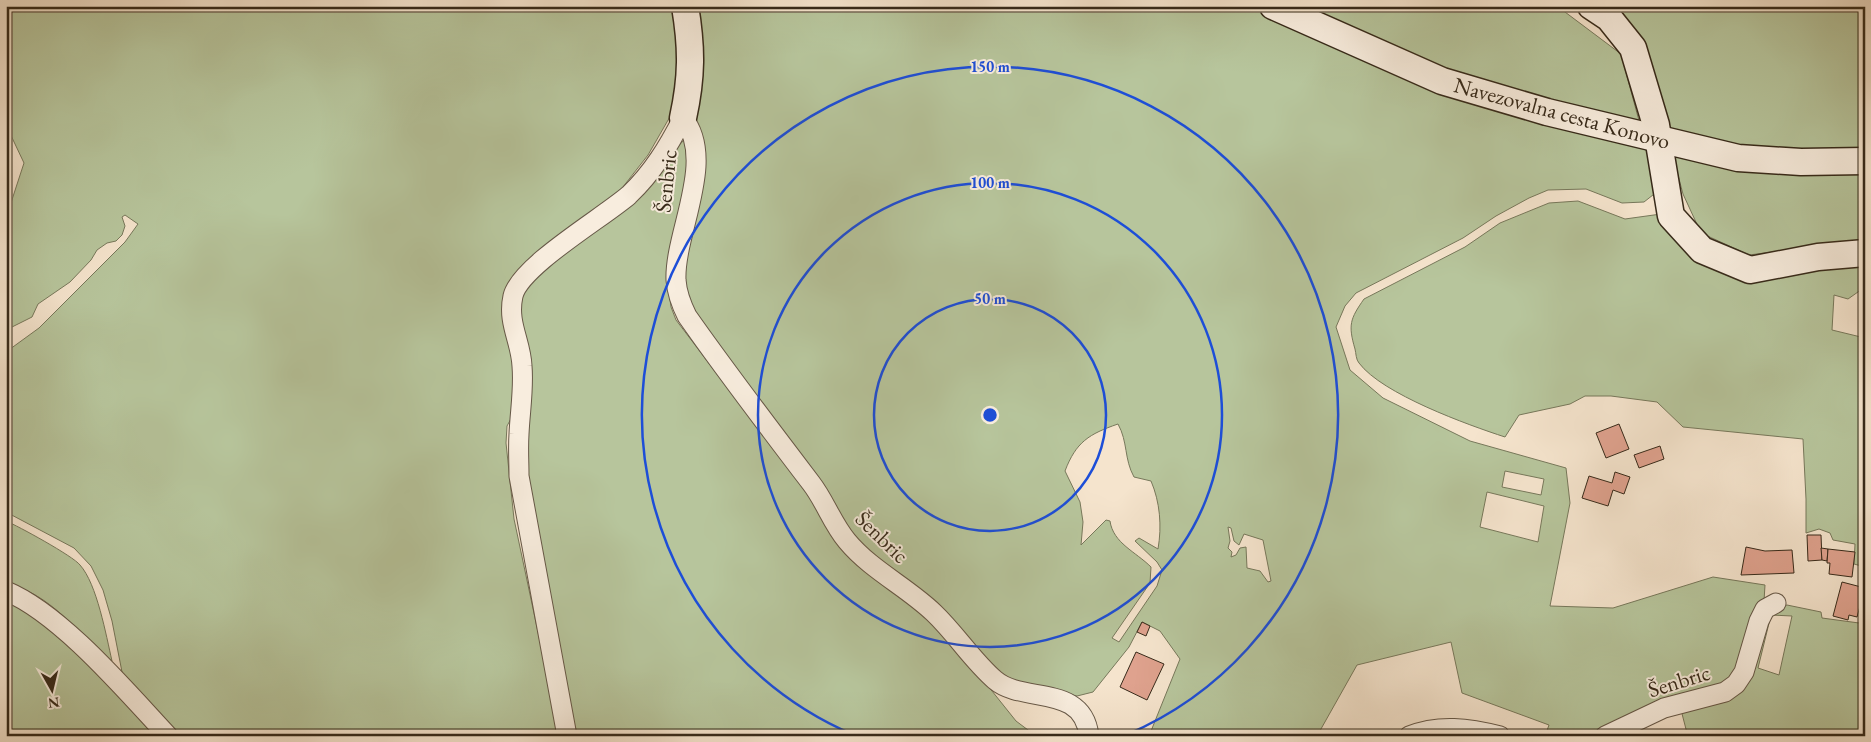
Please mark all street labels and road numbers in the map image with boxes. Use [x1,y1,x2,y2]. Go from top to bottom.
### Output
street label: Navezovalna cesta Konovo [1451,70,1673,156]
street label: Šenbric [648,148,684,214]
street label: Šenbric [849,505,915,569]
street label: Šenbric [1644,658,1714,704]

